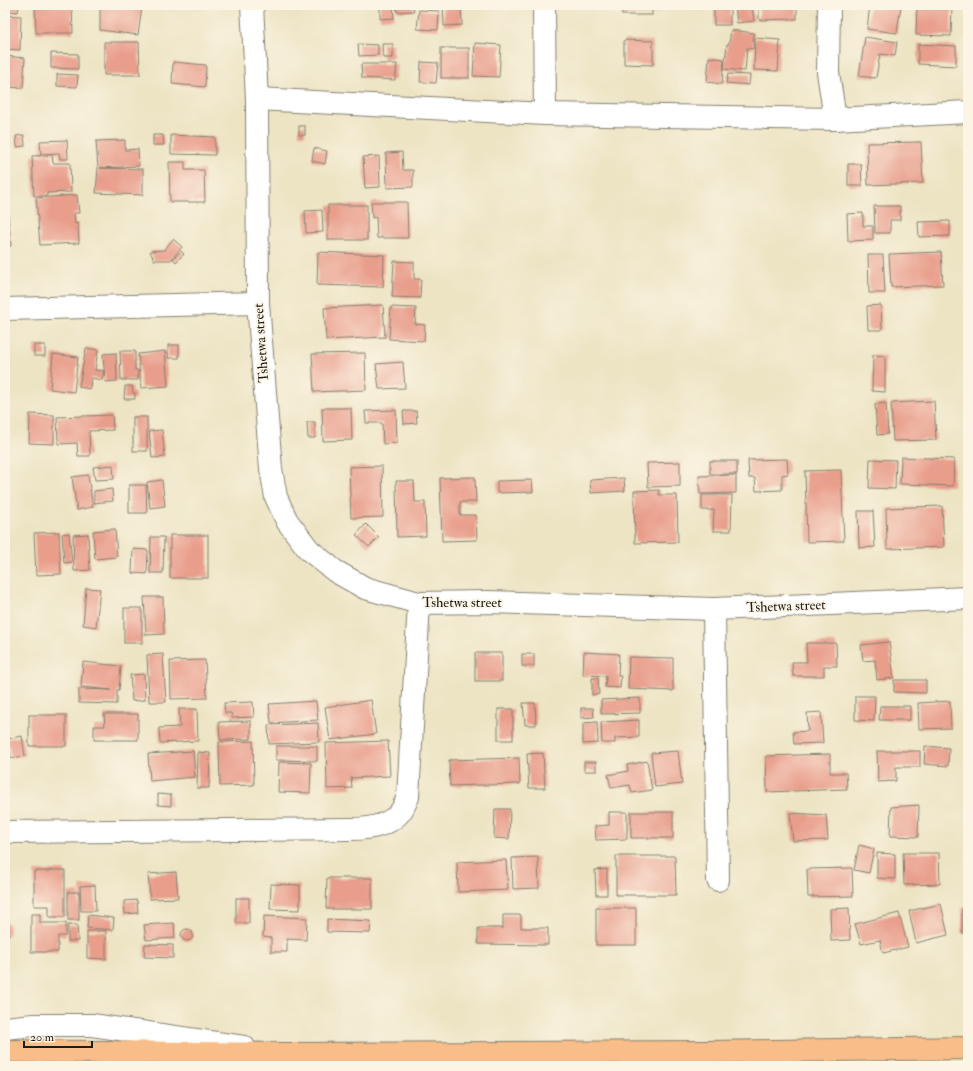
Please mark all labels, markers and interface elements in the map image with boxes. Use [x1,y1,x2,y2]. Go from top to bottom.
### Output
street label: Tshetwa street [250,302,272,383]
street label: Tshetwa street [422,594,502,611]
street label: Tshetwa street [746,596,826,616]
scale bar [24,1023,92,1049]
text: 20 m [30,1030,55,1045]

